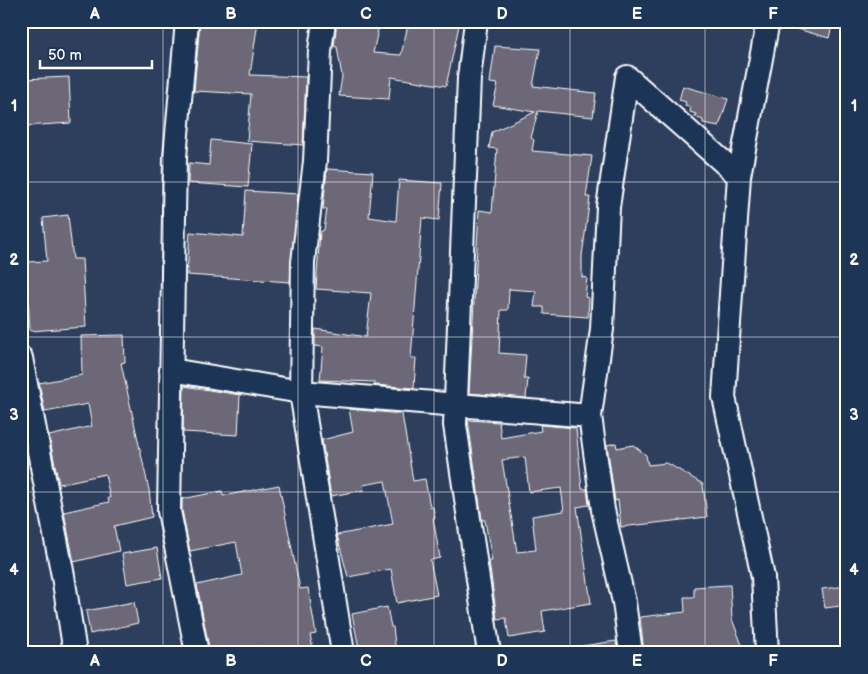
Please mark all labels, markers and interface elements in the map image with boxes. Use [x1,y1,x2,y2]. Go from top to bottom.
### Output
text: A [89,5,100,24]
text: B [225,5,237,24]
text: C [360,5,372,24]
text: D [496,5,508,24]
text: E [632,5,642,24]
text: F [768,5,778,24]
scale bar [40,38,152,70]
text: 50 m [48,46,82,65]
text: 1 [11,97,17,116]
text: 1 [851,97,857,116]
text: 2 [9,251,19,270]
text: 2 [849,251,859,270]
text: 3 [9,406,19,425]
text: 3 [849,406,859,425]
text: 4 [9,561,19,580]
text: 4 [849,561,859,580]
text: A [89,652,100,671]
text: B [225,652,237,671]
text: C [360,652,372,671]
text: D [496,652,508,671]
text: E [632,652,642,671]
text: F [768,652,778,671]

